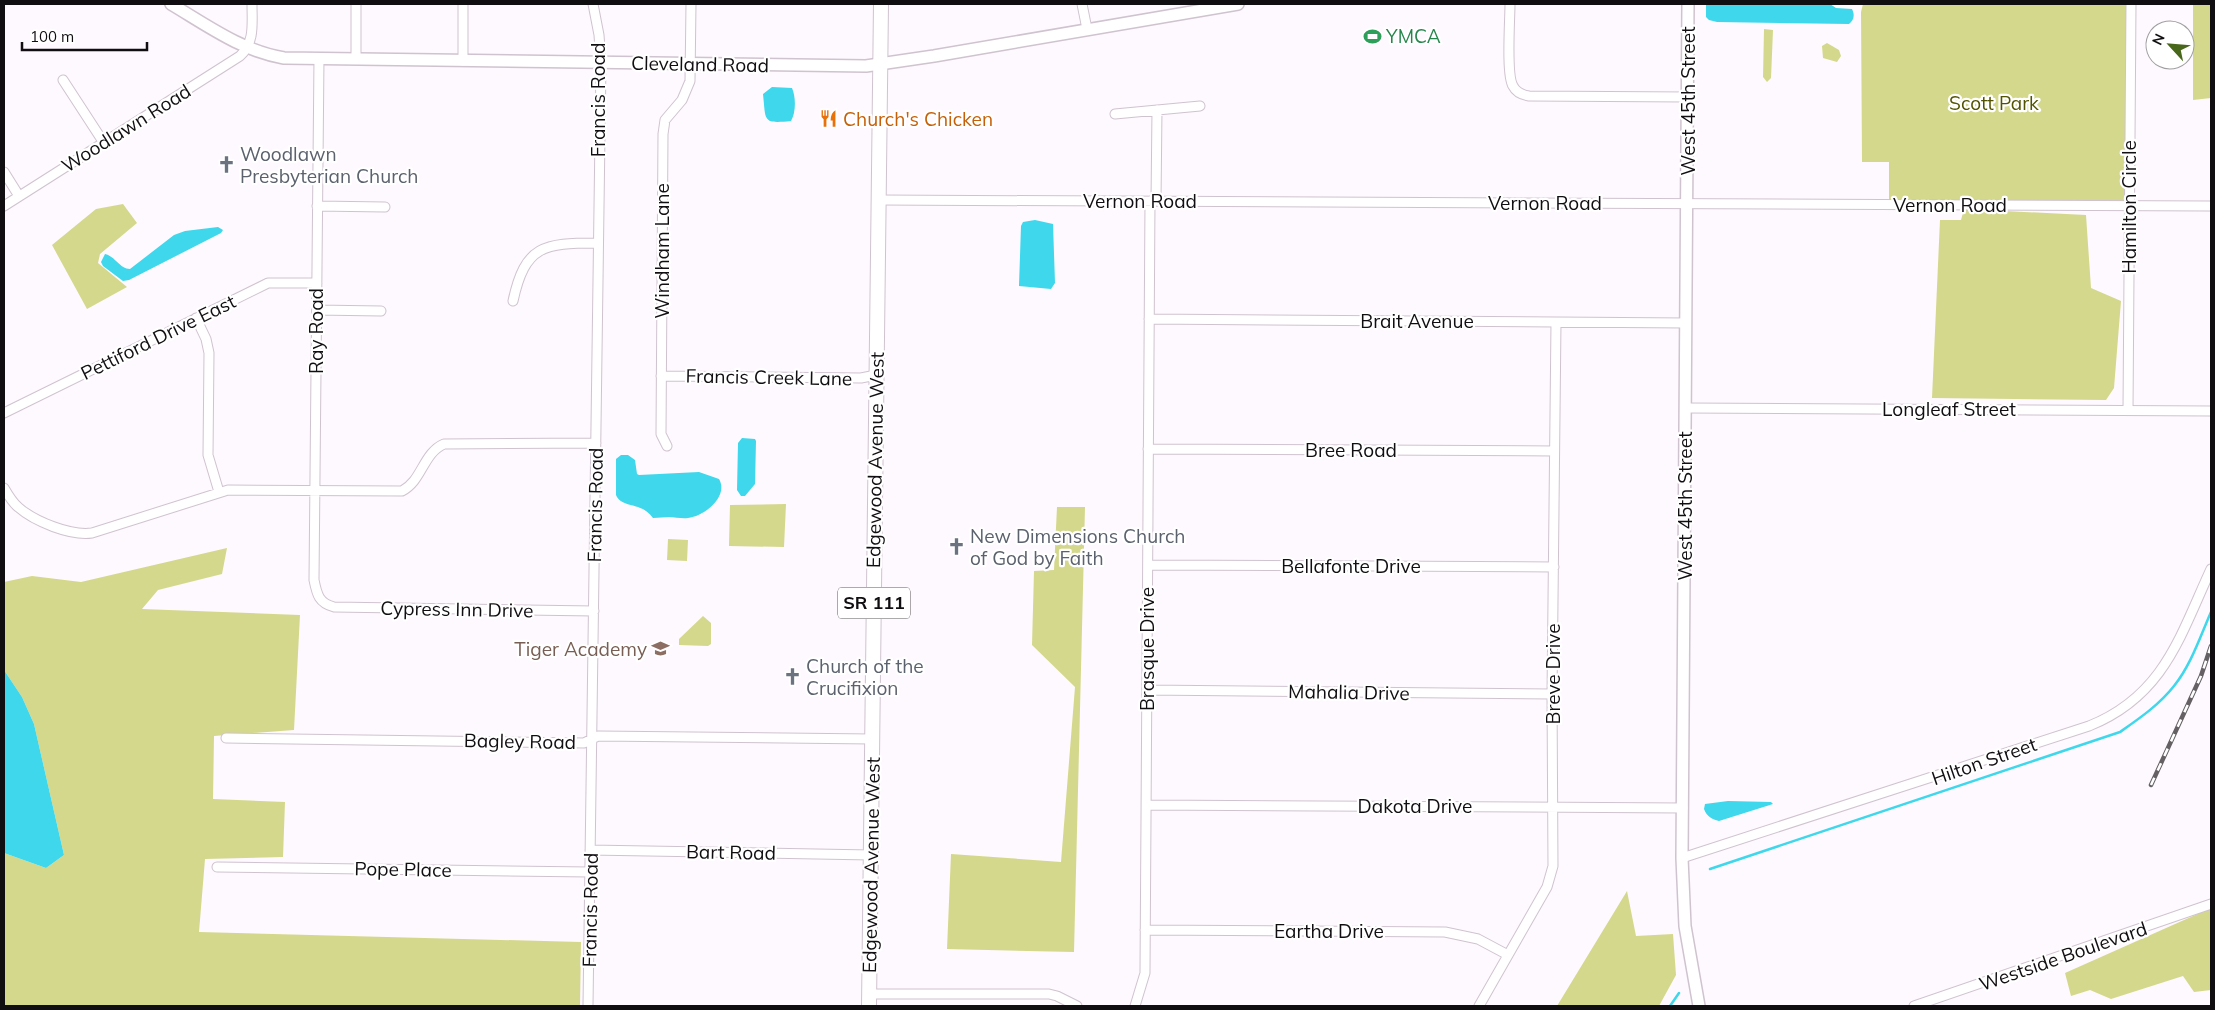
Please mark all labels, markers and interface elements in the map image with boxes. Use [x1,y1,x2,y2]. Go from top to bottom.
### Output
scale bar [22,20,148,52]
north arrow [2145,20,2195,70]
place label: YMCA [1385,24,1441,48]
sports icon: YMCA [1362,26,1382,46]
street label: West 45th Street [1676,26,1700,176]
text: 100 m [30,27,74,46]
text: N [2148,31,2169,48]
street label: Francis Road [586,43,610,157]
street label: Cleveland Road [631,51,769,77]
street label: Woodlawn Road [57,79,195,177]
park label: Scott Park [1949,91,2039,115]
place label: Church's Chicken [843,107,993,131]
restaurant icon: Church's Chicken [819,109,839,129]
street label: Hamilton Circle [2117,140,2141,274]
place label: Woodlawn Presbyterian Church [240,142,418,188]
church icon: Woodlawn Presbyterian Church [216,155,236,175]
street label: Windham Lane [650,183,674,319]
street label: Vernon Road [1083,189,1197,213]
street label: Vernon Road [1488,191,1602,215]
street label: Vernon Road [1893,193,2007,217]
street label: Ray Road [304,288,328,374]
street label: Pettiford Drive East [77,289,240,385]
street label: Brait Avenue [1360,309,1474,333]
street label: Edgewood Avenue West [861,351,889,568]
street label: Francis Creek Lane [686,364,852,390]
street label: Longleaf Street [1882,397,2016,421]
street label: West 45th Street [1673,431,1697,581]
street label: Bree Road [1305,438,1397,462]
street label: Francis Road [582,447,608,563]
place label: New Dimensions Church of God by Faith [970,524,1185,570]
church icon: New Dimensions Church of God by Faith [946,537,966,557]
street label: Bellafonte Drive [1281,554,1421,578]
street label: Brasque Drive [1135,587,1159,711]
road number: SR 111 [838,588,910,618]
street label: Cypress Inn Drive [380,596,534,622]
street label: Breve Drive [1541,623,1565,725]
place label: Tiger Academy [514,637,647,661]
school or university icon: Tiger Academy [651,639,671,659]
place label: Church of the Crucifixion [806,654,924,700]
church icon: Church of the Crucifixion [782,667,802,687]
street label: Mahalia Drive [1288,679,1410,705]
street label: Bagley Road [464,728,576,754]
street label: Hilton Street [1928,732,2040,790]
street label: Edgewood Avenue West [857,756,885,973]
street label: Dakota Drive [1358,794,1472,818]
street label: Bart Road [686,839,776,865]
street label: Francis Road [577,852,603,968]
street label: Pope Place [354,856,452,882]
street label: Westside Boulevard [1976,916,2150,996]
street label: Eartha Drive [1274,919,1384,943]

